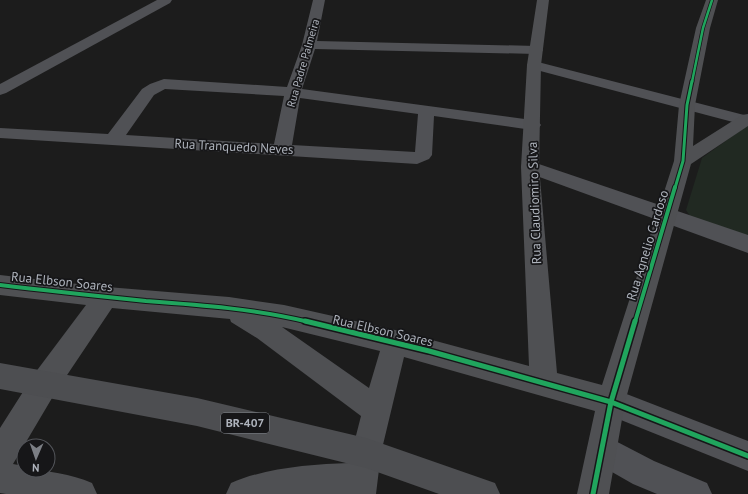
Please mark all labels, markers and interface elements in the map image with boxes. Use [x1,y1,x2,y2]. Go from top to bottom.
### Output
street label: Rua Padre Palmeira [284,17,322,109]
street label: Rua Tranquedo Neves [174,135,294,158]
street label: Rua Claudiomiro Silva [524,141,545,264]
street label: Rua Agnelio Cardoso [623,188,672,302]
street label: Rua Elbson Soares [10,268,114,295]
street label: Rua Elbson Soares [331,311,435,350]
road number: BR-407 [221,413,269,433]
north arrow [16,438,56,478]
text: N [32,461,40,475]

